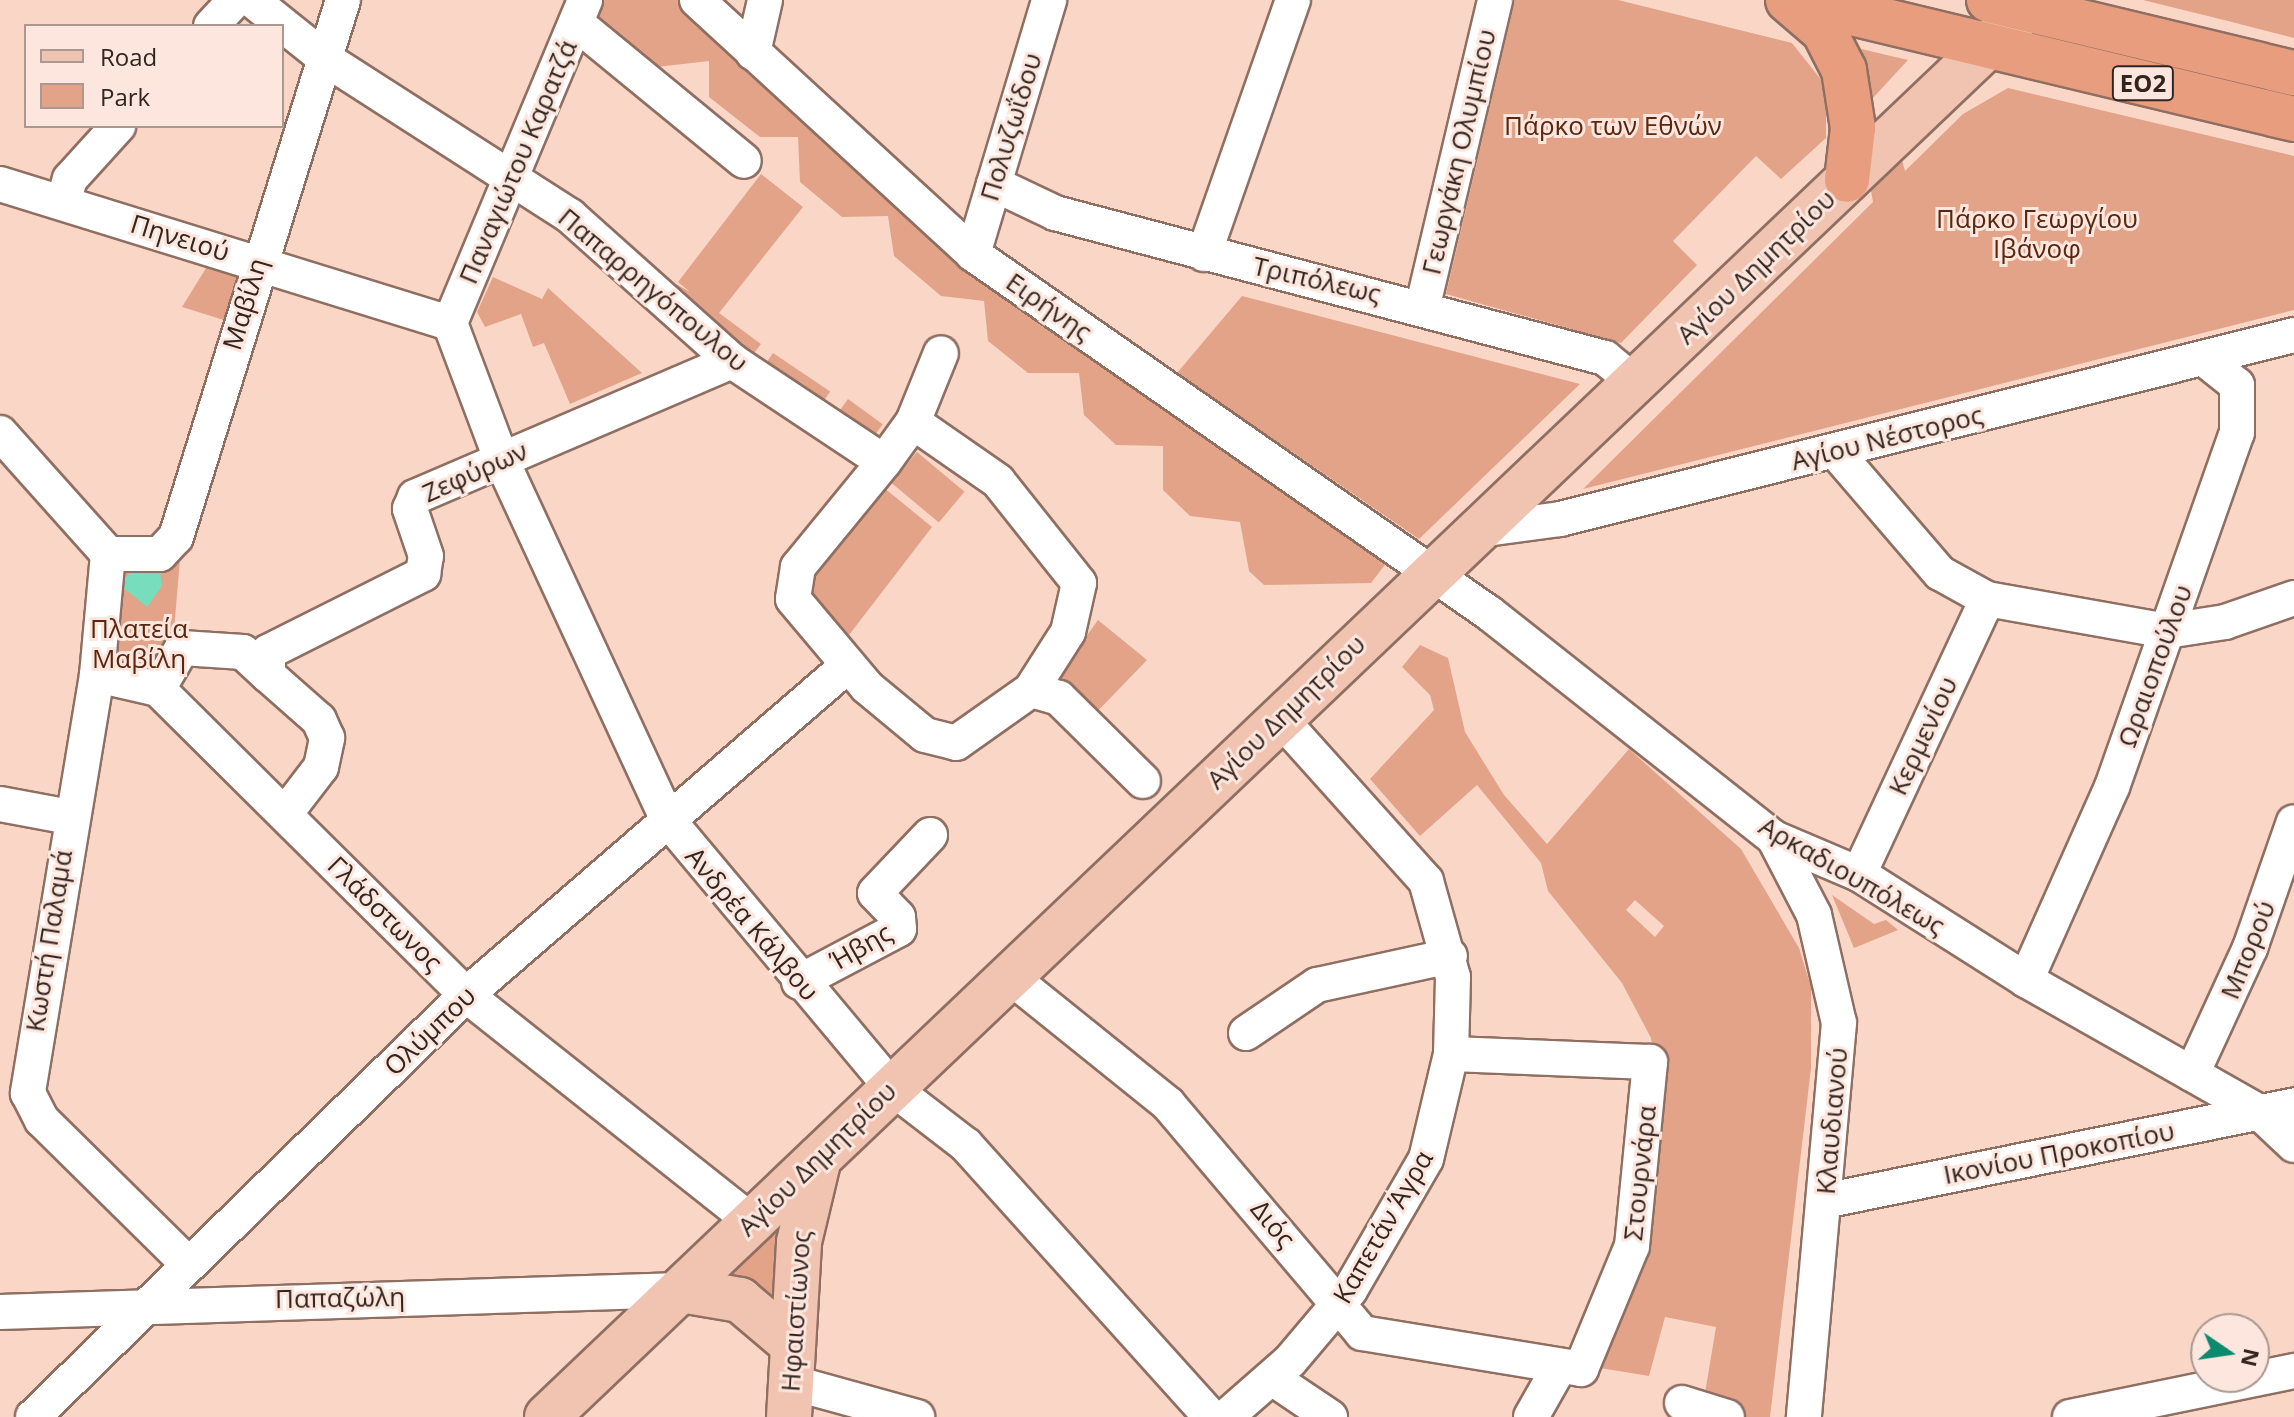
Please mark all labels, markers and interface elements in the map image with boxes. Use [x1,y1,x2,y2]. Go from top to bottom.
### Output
legend [24,24,284,128]
street label: Γεωργάκη Ολυμπίου [1416,26,1502,278]
street label: Παναγιώτου Καρατζά [453,36,583,288]
text: Road [100,40,157,73]
street label: Πολυζωΐδου [974,49,1048,205]
road number: ΕΟ2 [2111,63,2175,103]
text: Park [100,80,150,113]
park label: Πάρκο των Εθνών [1504,110,1722,142]
street label: Αγίου Δημητρίου [1670,184,1842,350]
street label: Παπαρρηγόπουλου [552,202,754,378]
park label: Πάρκο Γεωργίου Ιβάνοφ [1936,203,2138,264]
street label: Πηνειού [127,208,233,268]
street label: Τριπόλεως [1250,250,1384,310]
street label: Μαβίλη [216,254,274,354]
street label: Ειρήνης [1000,266,1098,348]
street label: Αγίου Νέστορος [1788,399,1986,477]
street label: Ζεφύρων [418,435,532,509]
street label: Ωραιοπούλου [2111,581,2199,751]
park label: Πλατεία Μαβίλη [90,613,188,674]
street label: Αγίου Δημητρίου [1200,629,1372,795]
street label: Κερμενίου [1882,672,1964,800]
street label: Αρκαδιουπόλεως [1754,810,1950,942]
street label: Ανδρέα Κάλβου [679,841,825,1007]
street label: Κωστή Παλαμά [19,848,79,1034]
street label: Γλάδστωνος [321,850,449,978]
street label: Μπορού [2214,896,2282,1004]
street label: Ήβης [825,917,897,977]
street label: Ολύμπου [378,980,482,1082]
street label: Κλαυδιανού [1810,1046,1854,1196]
street label: Αγίου Δημητρίου [731,1076,903,1242]
street label: Στουρνάρα [1617,1104,1663,1242]
street label: Ικονίου Προκοπίου [1941,1115,2177,1191]
street label: Καπετάν Άγρα [1327,1145,1439,1309]
street label: Διός [1244,1194,1302,1254]
street label: Ηφαιστίωνος [775,1229,817,1393]
street label: Παπαζώλη [275,1281,405,1315]
north arrow [2190,1313,2270,1393]
text: N [2235,1346,2268,1370]

